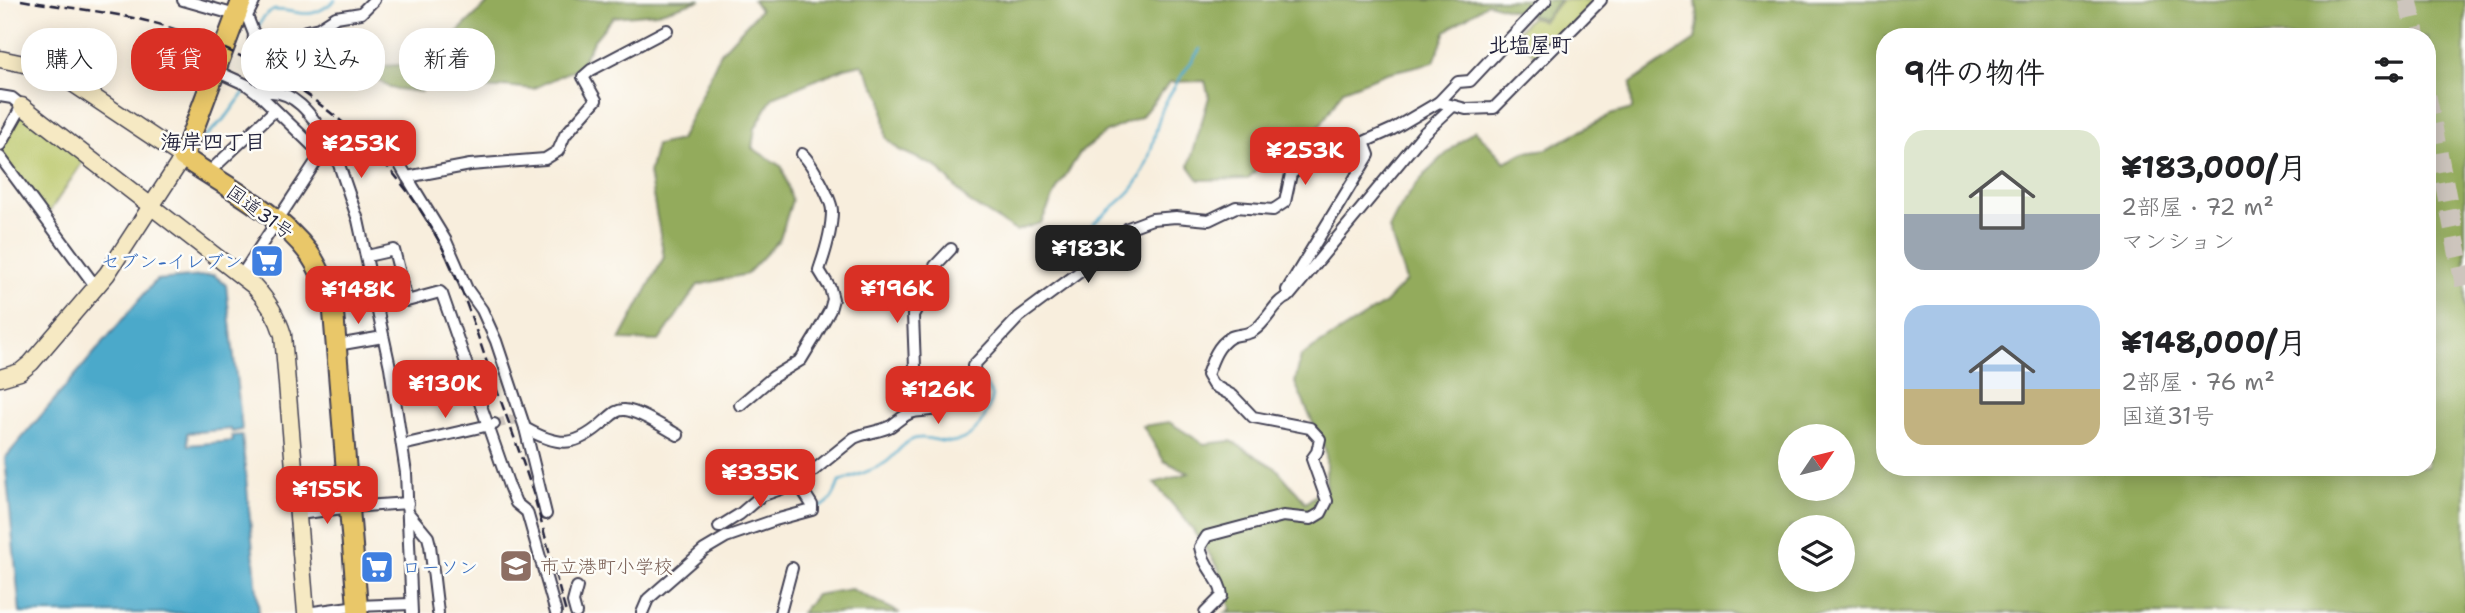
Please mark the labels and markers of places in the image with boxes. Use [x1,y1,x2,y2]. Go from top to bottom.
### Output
pin: ¥253K [312,120,410,180]
pin: ¥253K [1256,128,1354,187]
pin: ¥183K [1039,226,1137,285]
supermarket icon: セブン-イレブン [248,242,286,280]
place label: セブン-イレブン [101,249,243,274]
pin: ¥148K [309,266,407,326]
pin: ¥196K [848,266,946,325]
pin: ¥130K [396,360,494,420]
pin: ¥126K [889,366,987,426]
pin: ¥335K [711,449,809,509]
pin: ¥155K [278,466,376,526]
school or university icon: 市立港町小学校 [497,547,535,585]
supermarket icon: ローソン [358,548,396,586]
place label: 市立港町小学校 [540,554,673,579]
place label: ローソン [402,555,478,580]

